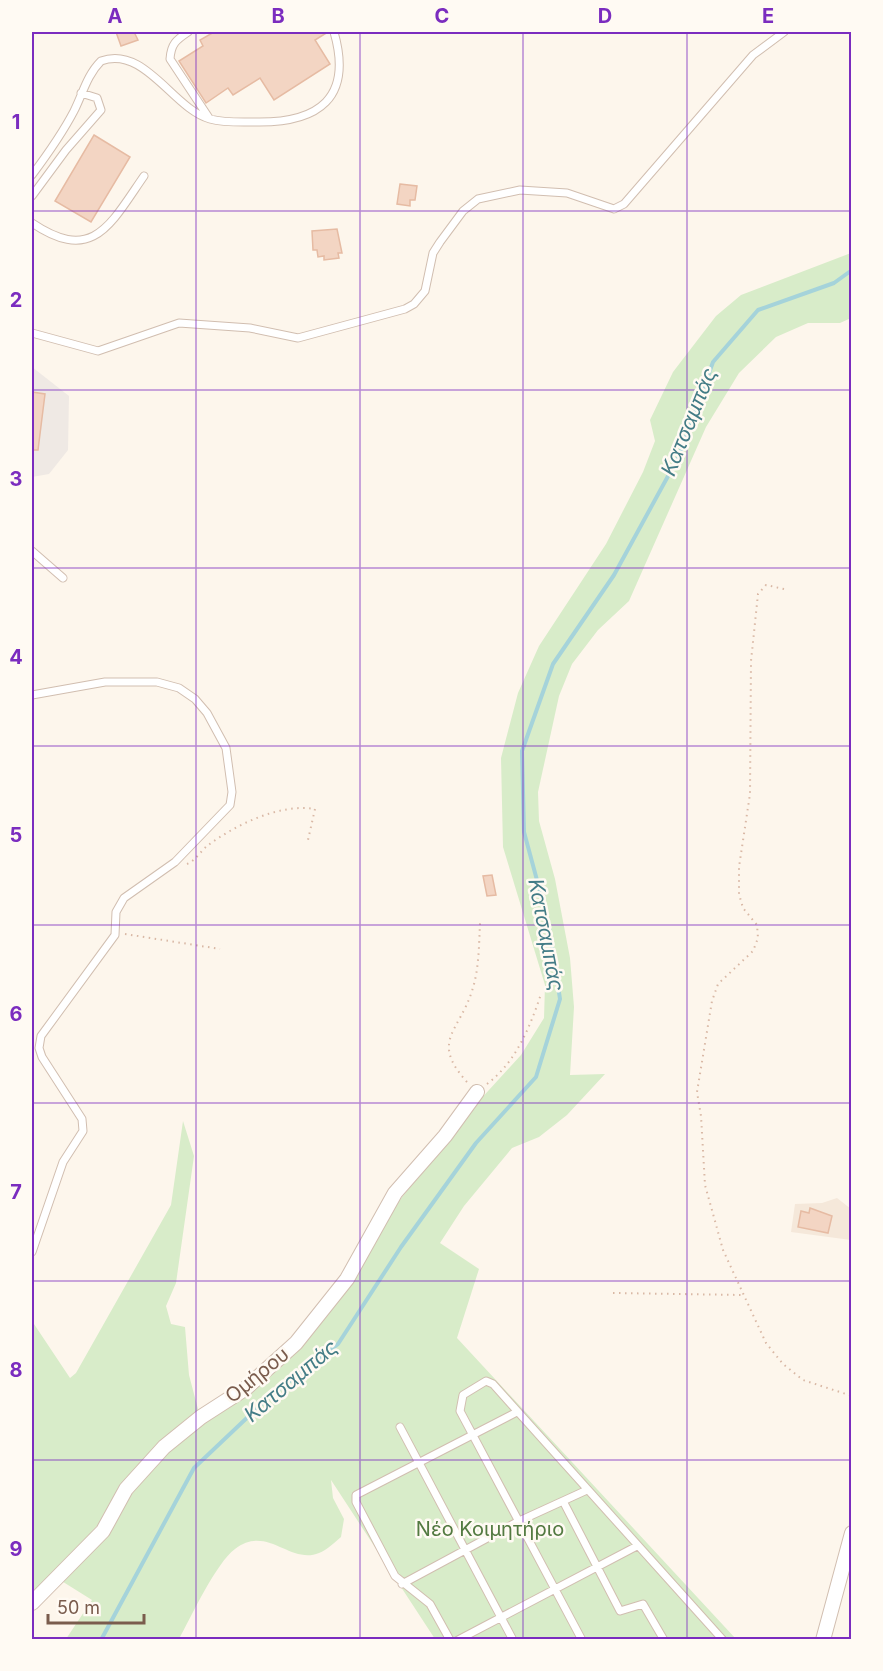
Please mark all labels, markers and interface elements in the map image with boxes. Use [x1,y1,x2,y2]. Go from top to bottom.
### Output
text: A [108,4,123,28]
text: B [271,4,285,28]
text: C [435,4,449,28]
text: D [598,4,612,28]
text: E [762,4,774,28]
text: 1 [12,110,20,134]
text: 2 [10,288,22,312]
water label: Κατσαμπάς [656,364,722,479]
text: 3 [10,467,22,491]
text: 4 [9,645,23,669]
text: 5 [10,823,22,847]
water label: Κατσαμπάς [523,876,570,993]
text: 6 [10,1002,23,1026]
text: 7 [10,1180,22,1204]
water label: Κατσαμπάς [239,1334,342,1427]
street label: Ομήρου [220,1342,294,1408]
text: 8 [9,1358,23,1382]
park label: Νέο Κοιμητήριο [416,1517,564,1541]
text: 9 [10,1537,23,1561]
scale bar [48,1587,144,1625]
text: 50 m [57,1597,100,1618]

